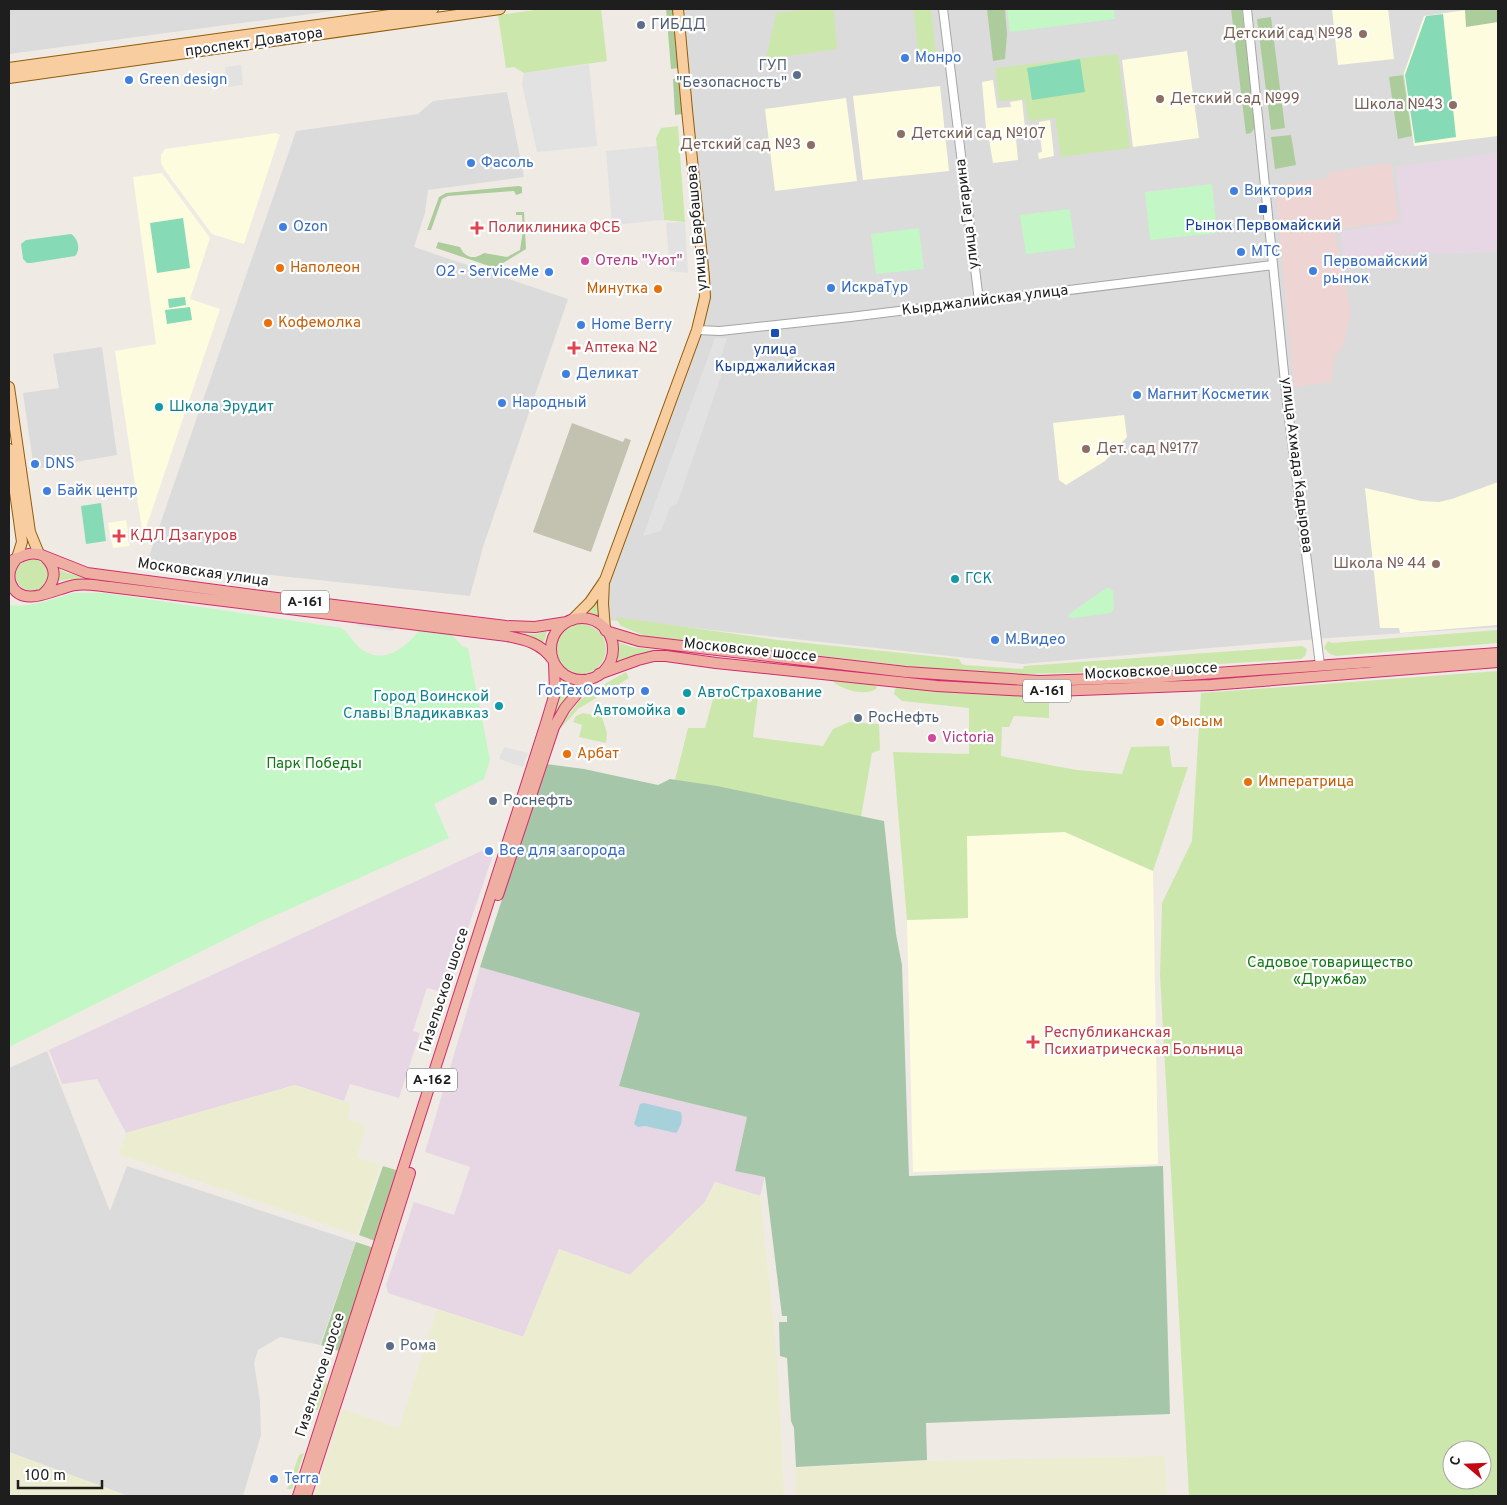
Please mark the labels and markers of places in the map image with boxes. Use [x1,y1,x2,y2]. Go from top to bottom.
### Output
place label: ГИБДД [651,16,706,35]
marker: ГИБДД [635,19,647,31]
place label: Детский сад №98 [1223,25,1353,44]
marker: Детский сад №98 [1357,28,1369,40]
place label: Монро [915,49,961,68]
marker: Монро [899,52,911,64]
place label: ГУП "Безопасность" [676,57,787,93]
marker: ГУП "Безопасность" [791,69,803,81]
place label: Green design [139,71,228,90]
marker: Green design [123,74,135,86]
place label: Детский сад №99 [1170,90,1300,109]
marker: Детский сад №99 [1154,93,1166,105]
place label: Школа №43 [1354,96,1443,115]
marker: Школа №43 [1447,99,1459,111]
place label: Детский сад №107 [911,125,1046,144]
marker: Детский сад №107 [895,128,907,140]
place label: Детский сад №3 [680,136,801,155]
marker: Детский сад №3 [805,139,817,151]
place label: Фасоль [481,154,534,173]
marker: Фасоль [465,157,477,169]
place label: Виктория [1244,182,1312,201]
marker: Виктория [1228,185,1240,197]
marker: Рынок Первомайский [1257,203,1269,215]
place label: Рынок Первомайский [1185,217,1341,236]
place label: Ozon [293,218,328,237]
place label: Поликлиника ФСБ [488,219,621,238]
marker: Ozon [277,221,289,233]
marker: Поликлиника ФСБ [470,221,484,235]
place label: МТС [1251,243,1281,262]
marker: МТС [1235,246,1247,258]
place label: Отель "Уют" [595,252,683,271]
place label: Первомайский рынок [1323,253,1428,289]
marker: Отель "Уют" [579,255,591,267]
place label: Наполеон [290,259,360,278]
marker: Наполеон [274,262,286,274]
place label: О2 - ServiceMe [436,263,539,282]
marker: Первомайский рынок [1307,265,1319,277]
marker: О2 - ServiceMe [543,266,555,278]
place label: ИскраТур [841,279,908,298]
place label: Минутка [587,280,648,299]
marker: ИскраТур [825,282,837,294]
marker: Минутка [652,283,664,295]
place label: Кофемолка [278,314,361,333]
place label: Home Berry [591,316,672,335]
marker: Кофемолка [262,317,274,329]
marker: Home Berry [575,319,587,331]
marker: улица Кырджалийская [769,327,781,339]
place label: Аптека N2 [584,339,658,358]
place label: улица Кырджалийская [715,341,835,377]
marker: Аптека N2 [568,342,580,354]
place label: Деликат [576,365,639,384]
marker: Деликат [560,368,572,380]
place label: Магнит Косметик [1147,386,1269,405]
marker: Магнит Косметик [1131,389,1143,401]
place label: Народный [512,394,587,413]
marker: Народный [496,397,508,409]
place label: Школа Эрудит [169,398,274,417]
marker: Школа Эрудит [153,401,165,413]
place label: Дет. сад №177 [1096,440,1199,459]
marker: Дет. сад №177 [1080,443,1092,455]
place label: DNS [45,455,75,474]
marker: DNS [29,458,41,470]
place label: Байк центр [57,482,138,501]
marker: Байк центр [41,485,53,497]
place label: КДЛ Дзагуров [130,527,237,546]
marker: КДЛ Дзагуров [112,529,126,543]
place label: Школа № 44 [1333,555,1426,574]
marker: Школа № 44 [1430,558,1442,570]
place label: ГСК [965,570,992,589]
marker: ГСК [949,573,961,585]
place label: М.Видео [1005,631,1066,650]
marker: М.Видео [989,634,1001,646]
place label: ГосТехОсмотр [538,682,635,701]
place label: АвтоСтрахование [697,684,822,703]
marker: ГосТехОсмотр [639,685,651,697]
marker: АвтоСтрахование [681,687,693,699]
place label: Город Воинской Славы Владикавказ [343,688,489,724]
marker: Город Воинской Славы Владикавказ [493,700,505,712]
place label: Автомойка [593,702,671,721]
marker: Автомойка [675,705,687,717]
place label: РосНефть [868,709,940,728]
marker: РосНефть [852,712,864,724]
place label: Фысым [1170,713,1223,732]
marker: Фысым [1154,716,1166,728]
place label: Victoria [942,729,994,748]
marker: Victoria [926,732,938,744]
place label: Арбат [577,745,619,764]
marker: Арбат [561,748,573,760]
place label: Императрица [1258,773,1354,792]
marker: Императрица [1242,776,1254,788]
place label: Роснефть [503,792,573,811]
marker: Роснефть [487,795,499,807]
place label: Все для загорода [499,842,625,861]
marker: Все для загорода [483,845,495,857]
place label: Республиканская Психиатрическая Больница [1044,1024,1243,1060]
marker: Республиканская Психиатрическая Больница [1026,1035,1040,1049]
place label: Рома [400,1337,436,1356]
marker: Рома [384,1340,396,1352]
place label: Terra [284,1470,319,1489]
marker: Terra [268,1473,280,1485]

